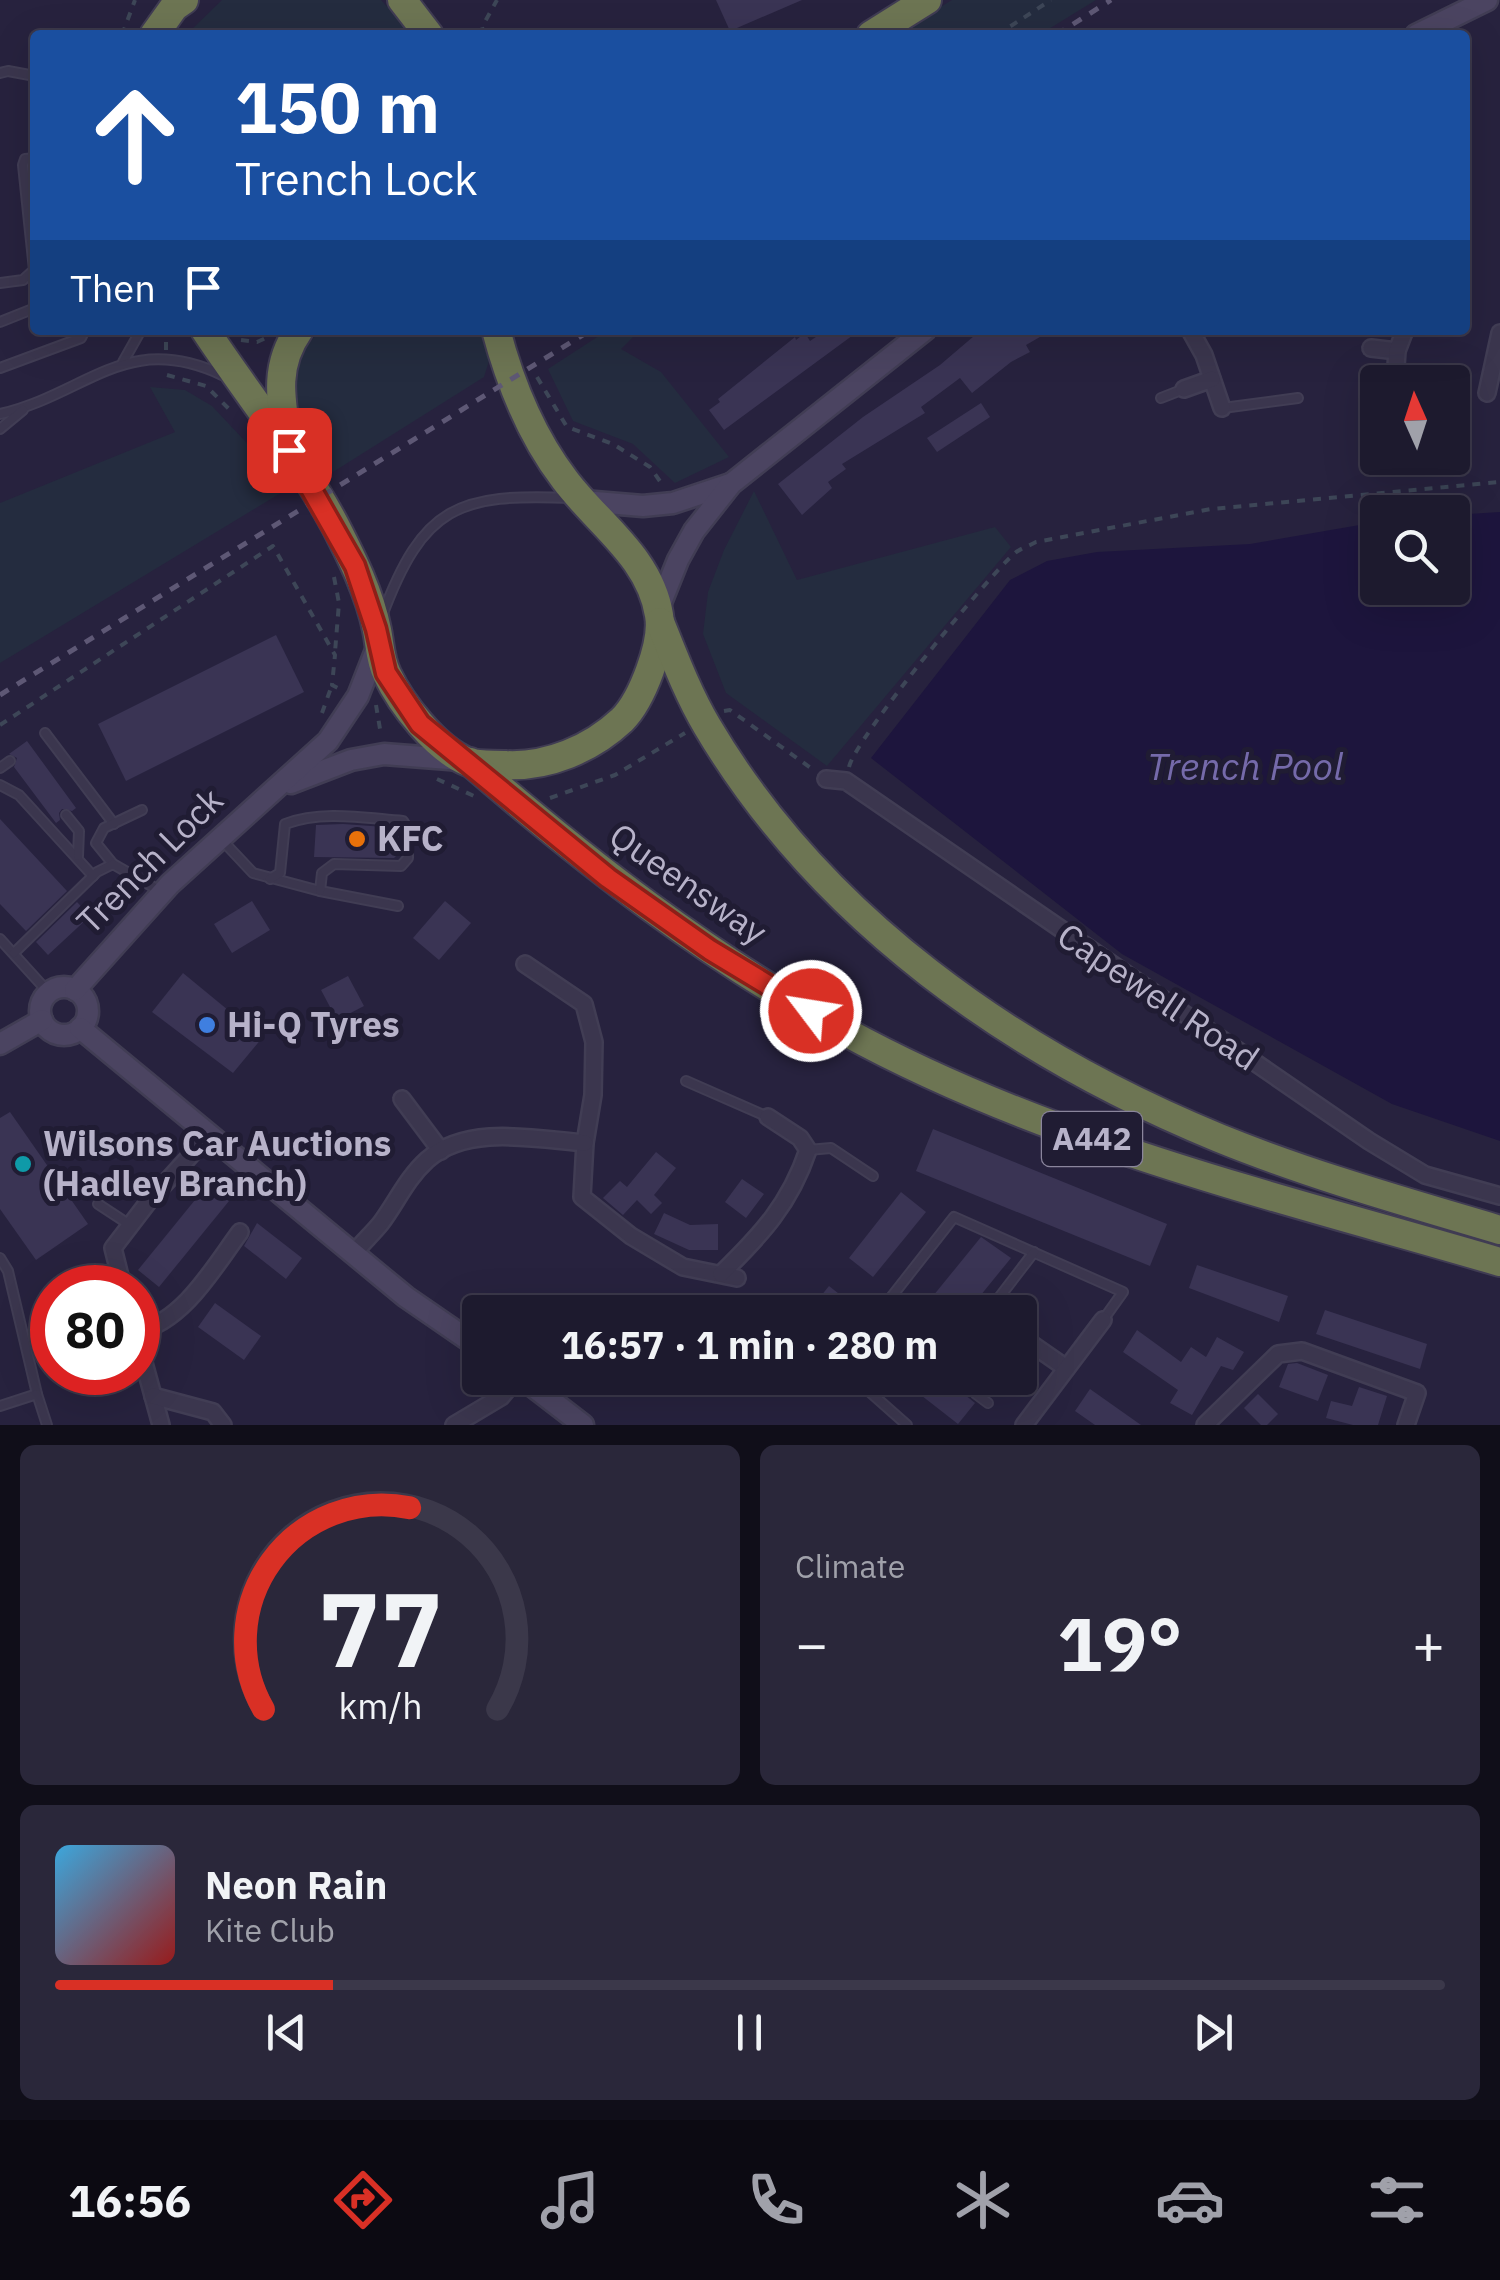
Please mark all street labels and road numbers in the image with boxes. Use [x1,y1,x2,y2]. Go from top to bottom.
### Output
street label: Trench Lock [66,777,232,943]
street label: Queensway [601,812,776,954]
street label: Capewell Road [1049,912,1268,1080]
road number: A442 [1042,1112,1142,1166]

